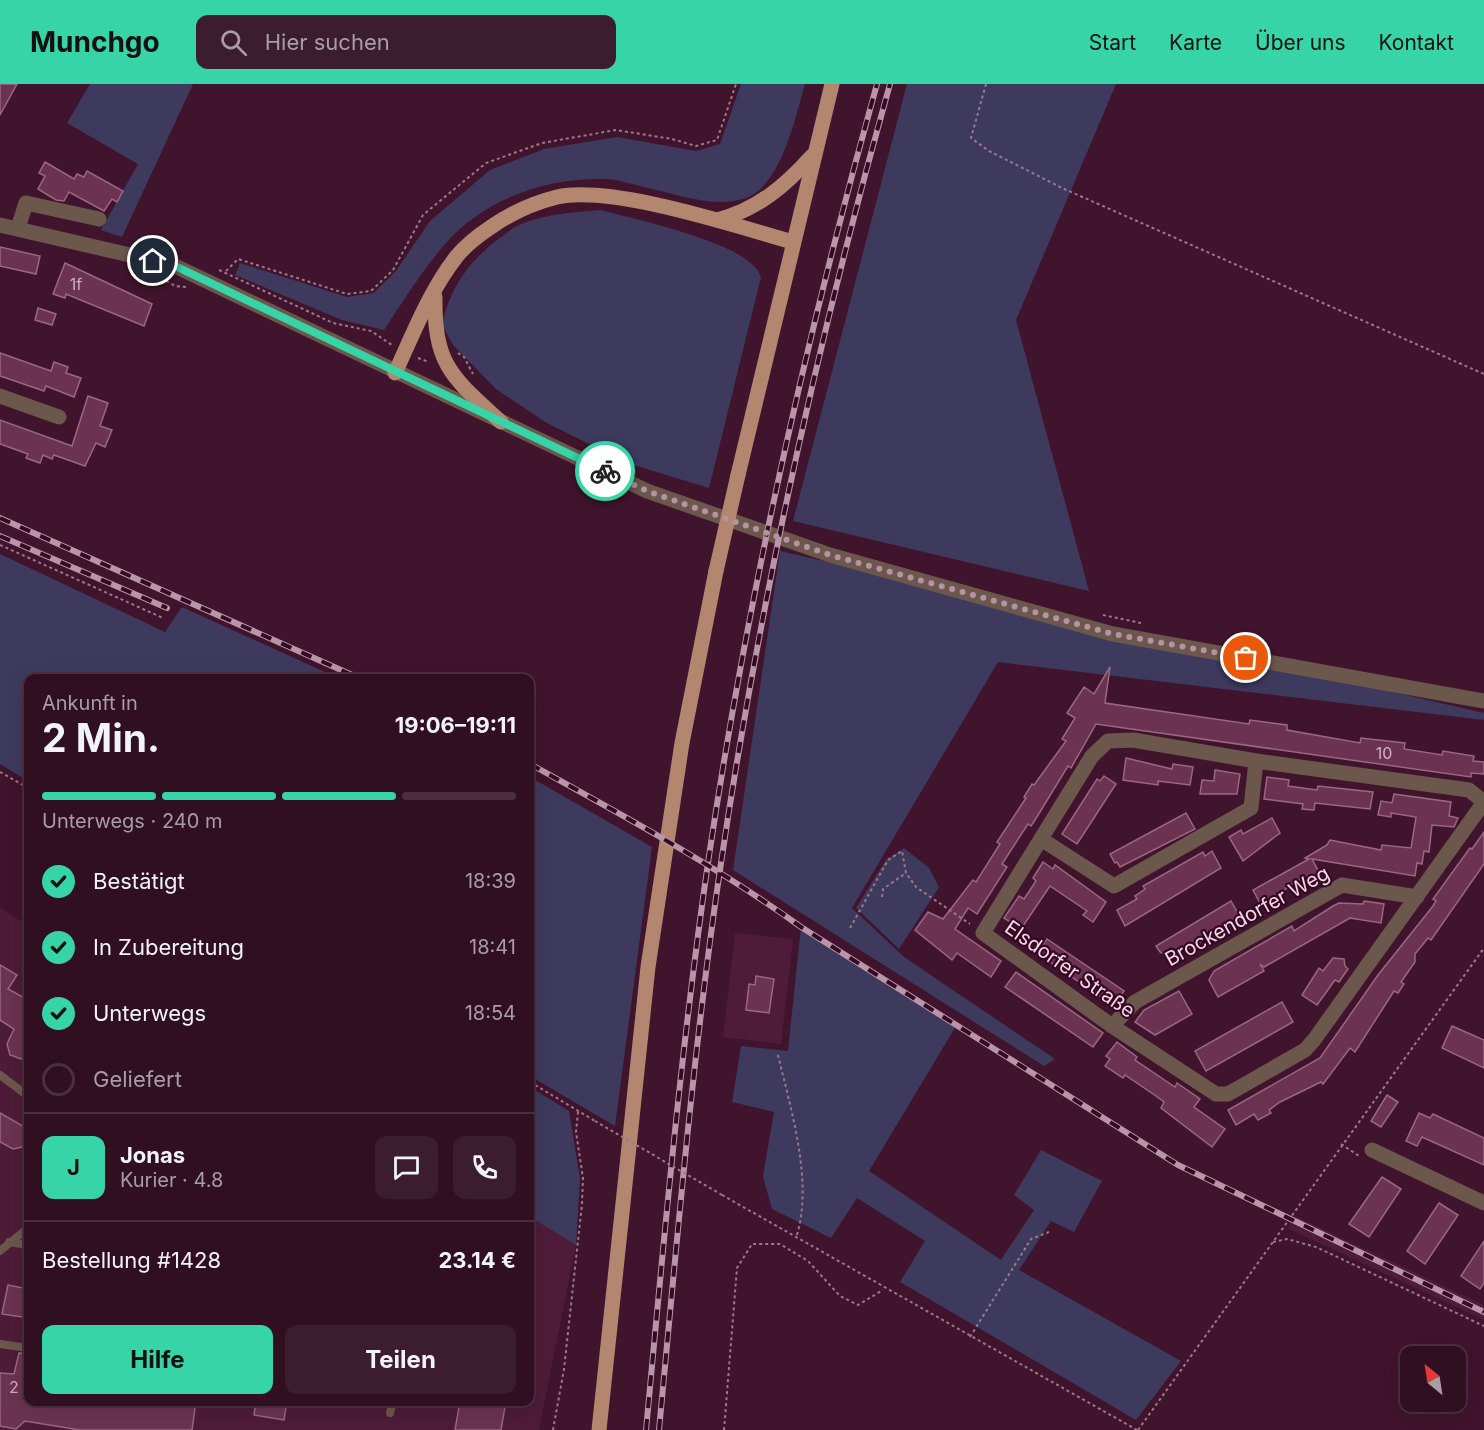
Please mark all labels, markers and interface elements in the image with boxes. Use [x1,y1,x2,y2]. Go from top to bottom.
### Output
search box [196,15,616,69]
text: Munchgo [30,25,160,59]
icon: search [217,26,250,59]
text: Hier suchen [265,29,390,55]
text: Start [1089,30,1136,55]
text: Karte [1169,30,1222,55]
text: Über uns [1255,30,1346,55]
text: Kontakt [1379,30,1454,55]
pin [127,235,178,286]
icon: home [136,244,169,277]
house number: 1f [70,274,82,294]
courier [575,441,635,501]
icon: bike [589,455,622,488]
pin [1220,632,1271,683]
icon: bag [1229,641,1262,674]
text: Ankunft in [42,691,138,715]
text: 19:06–19:11 [395,712,516,738]
text: 2 Min. [42,714,160,761]
house number: 10 [1376,743,1392,763]
text: Unterwegs · 240 m [42,809,222,833]
street label: Brockendorfer Weg [1161,861,1333,971]
icon: check [42,865,75,898]
text: Bestätigt [93,868,185,894]
text: 18:39 [465,869,516,893]
street label: Elsdorfer Straße [1000,915,1140,1023]
icon: check [42,931,75,964]
text: In Zubereitung [93,934,244,960]
text: 18:41 [469,935,516,959]
icon: check [42,997,75,1030]
text: Unterwegs [93,1000,206,1026]
text: 18:54 [465,1001,516,1025]
text: Geliefert [93,1066,182,1092]
button: chat [375,1136,438,1199]
button: phone [453,1136,516,1199]
text: Jonas [120,1142,185,1168]
text: J [67,1154,80,1180]
text: Kurier · 4.8 [120,1168,223,1192]
text: Bestellung #1428 [42,1247,221,1273]
text: 23.14 € [438,1247,516,1273]
button: Hilfe [42,1325,273,1394]
button: Teilen [285,1325,516,1394]
north arrow [1400,1346,1466,1412]
map controls [1400,1346,1466,1412]
house number: 2 [9,1377,19,1397]

